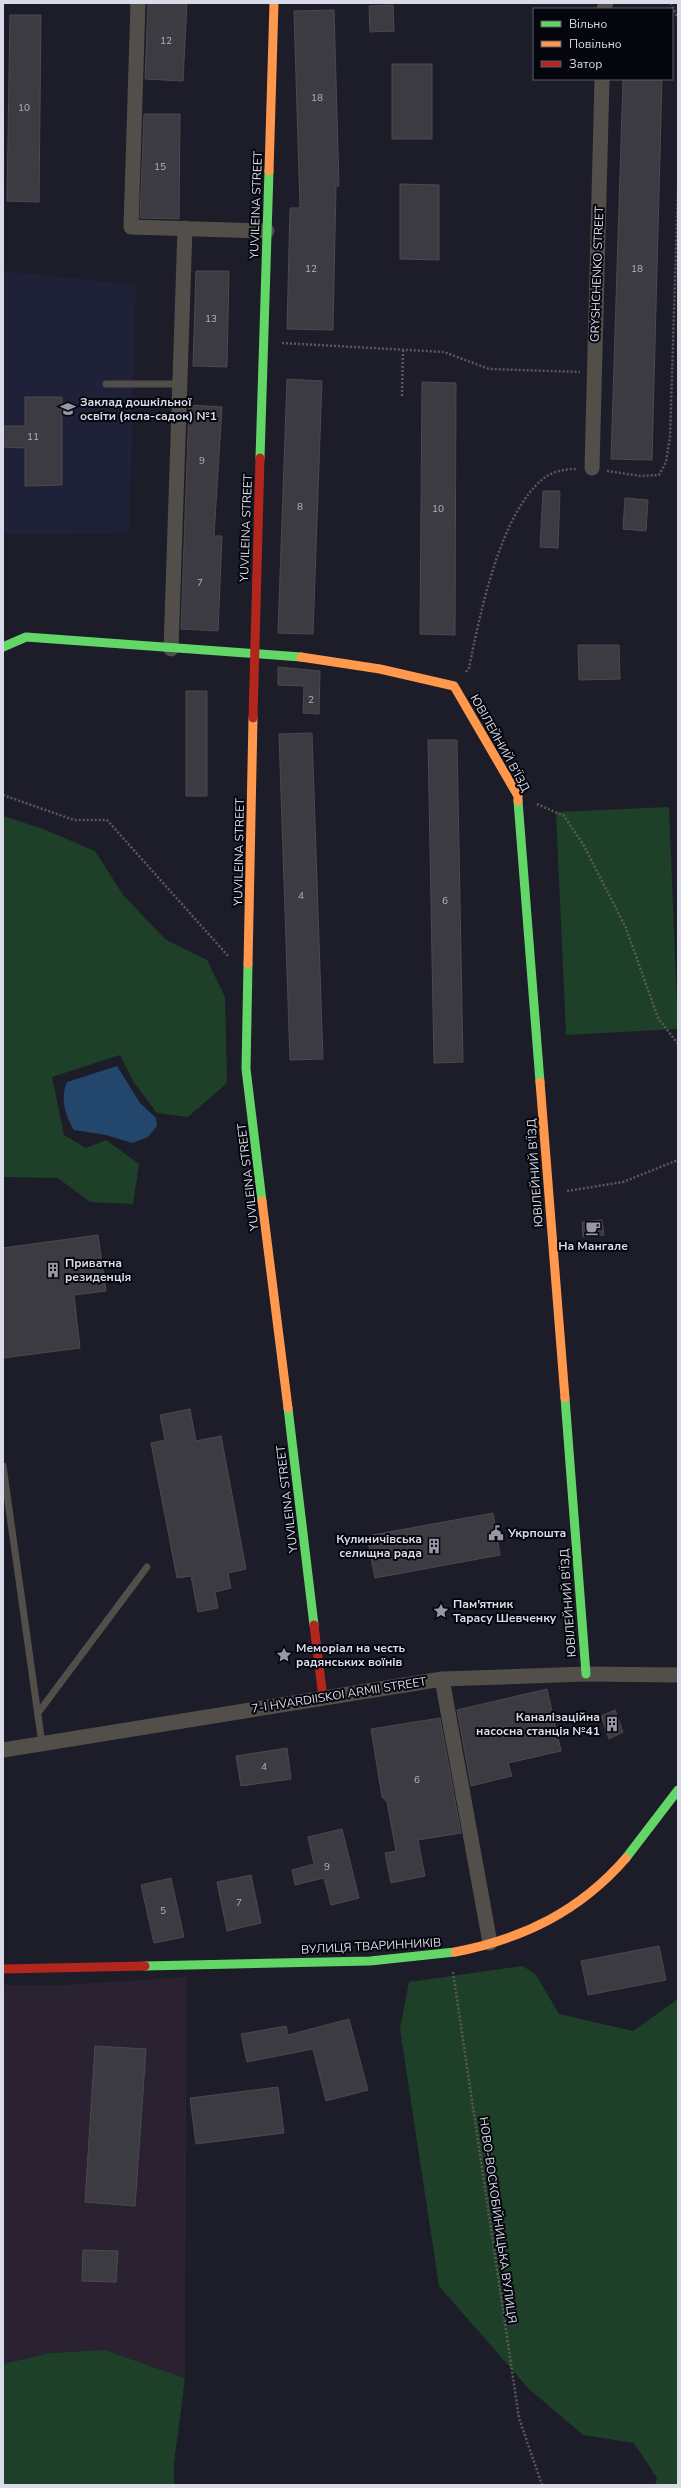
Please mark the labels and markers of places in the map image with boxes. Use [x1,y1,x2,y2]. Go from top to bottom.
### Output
place label: Заклад дошкільної освіти (ясла-садок) №1 [80,394,217,424]
school or university icon: Заклад дошкільної освіти (ясла-садок) №1 [59,400,77,418]
cafe icon: На Мангале [584,1219,602,1237]
place label: На Мангале [558,1238,628,1254]
place label: Приватна резиденція [65,1255,131,1285]
building icon: Приватна резиденція [44,1261,62,1279]
public building icon: Укрпошта [487,1524,505,1542]
place label: Укрпошта [507,1525,566,1541]
place label: Кулиничівська селищна рада [336,1531,422,1561]
building icon: Кулиничівська селищна рада [425,1537,443,1555]
place label: Пам'ятник Тарасу Шевченку [453,1596,557,1626]
place icon: Пам'ятник Тарасу Шевченку [432,1602,450,1620]
place label: Меморіал на честь радянських воїнів [296,1640,405,1670]
place icon: Меморіал на честь радянських воїнів [275,1646,293,1664]
place label: Каналізаційна насосна станція №41 [476,1709,600,1739]
building icon: Каналізаційна насосна станція №41 [603,1715,621,1733]

